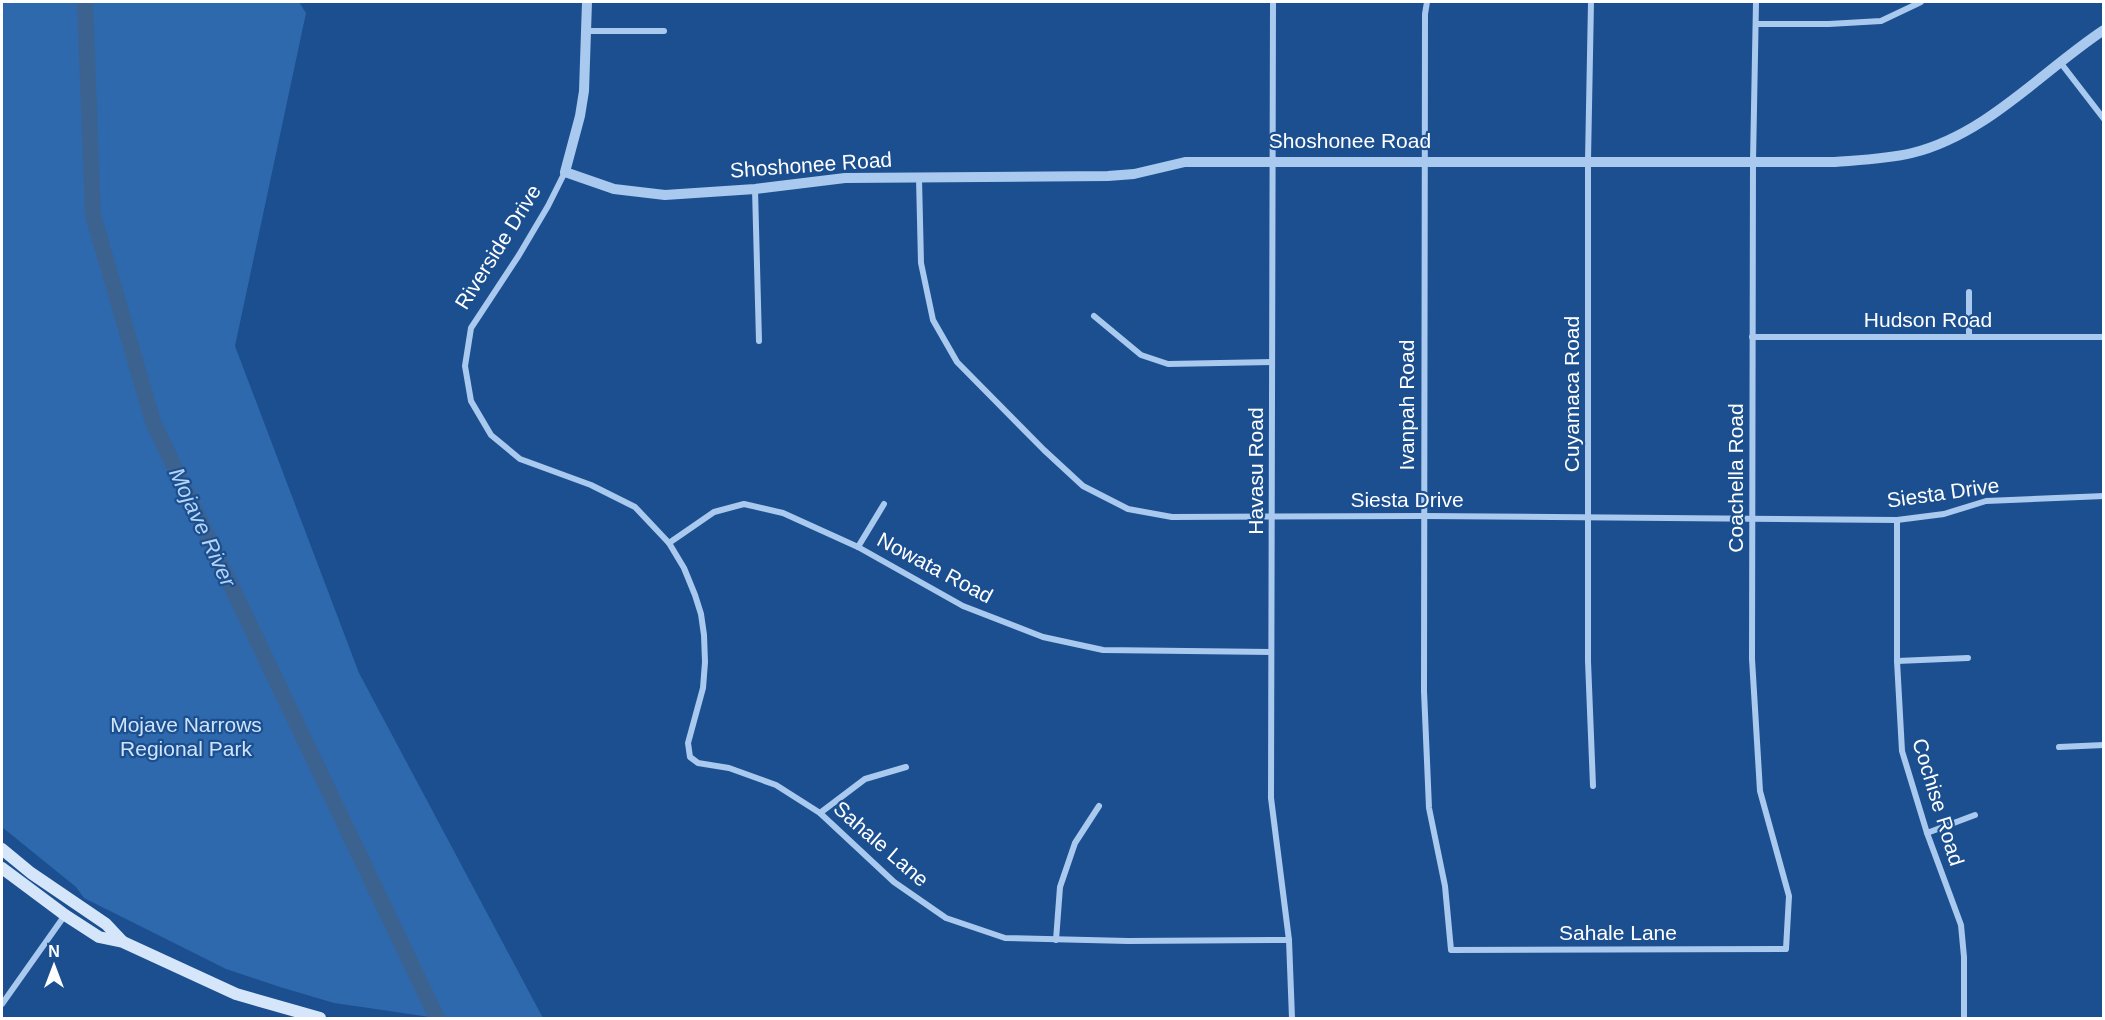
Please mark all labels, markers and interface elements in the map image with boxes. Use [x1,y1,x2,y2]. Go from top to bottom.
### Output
street label: Shoshonee Road [1269,129,1431,152]
street label: Shoshonee Road [729,147,893,182]
street label: Riverside Drive [450,180,545,313]
street label: Hudson Road [1864,308,1992,331]
street label: Cuyamaca Road [1560,316,1583,472]
street label: Ivanpah Road [1395,340,1418,470]
street label: Coachella Road [1724,403,1747,553]
street label: Havasu Road [1244,407,1267,535]
water label: Mojave River [164,464,242,592]
street label: Siesta Drive [1885,473,2001,512]
street label: Siesta Drive [1350,488,1464,511]
street label: Nowata Road [874,528,997,608]
park label: Mojave Narrows Regional Park [110,713,262,760]
street label: Cochise Road [1908,735,1969,868]
street label: Sahale Lane [829,796,933,891]
street label: Sahale Lane [1559,921,1677,944]
north arrow [24,936,84,996]
text: N [48,943,60,960]

